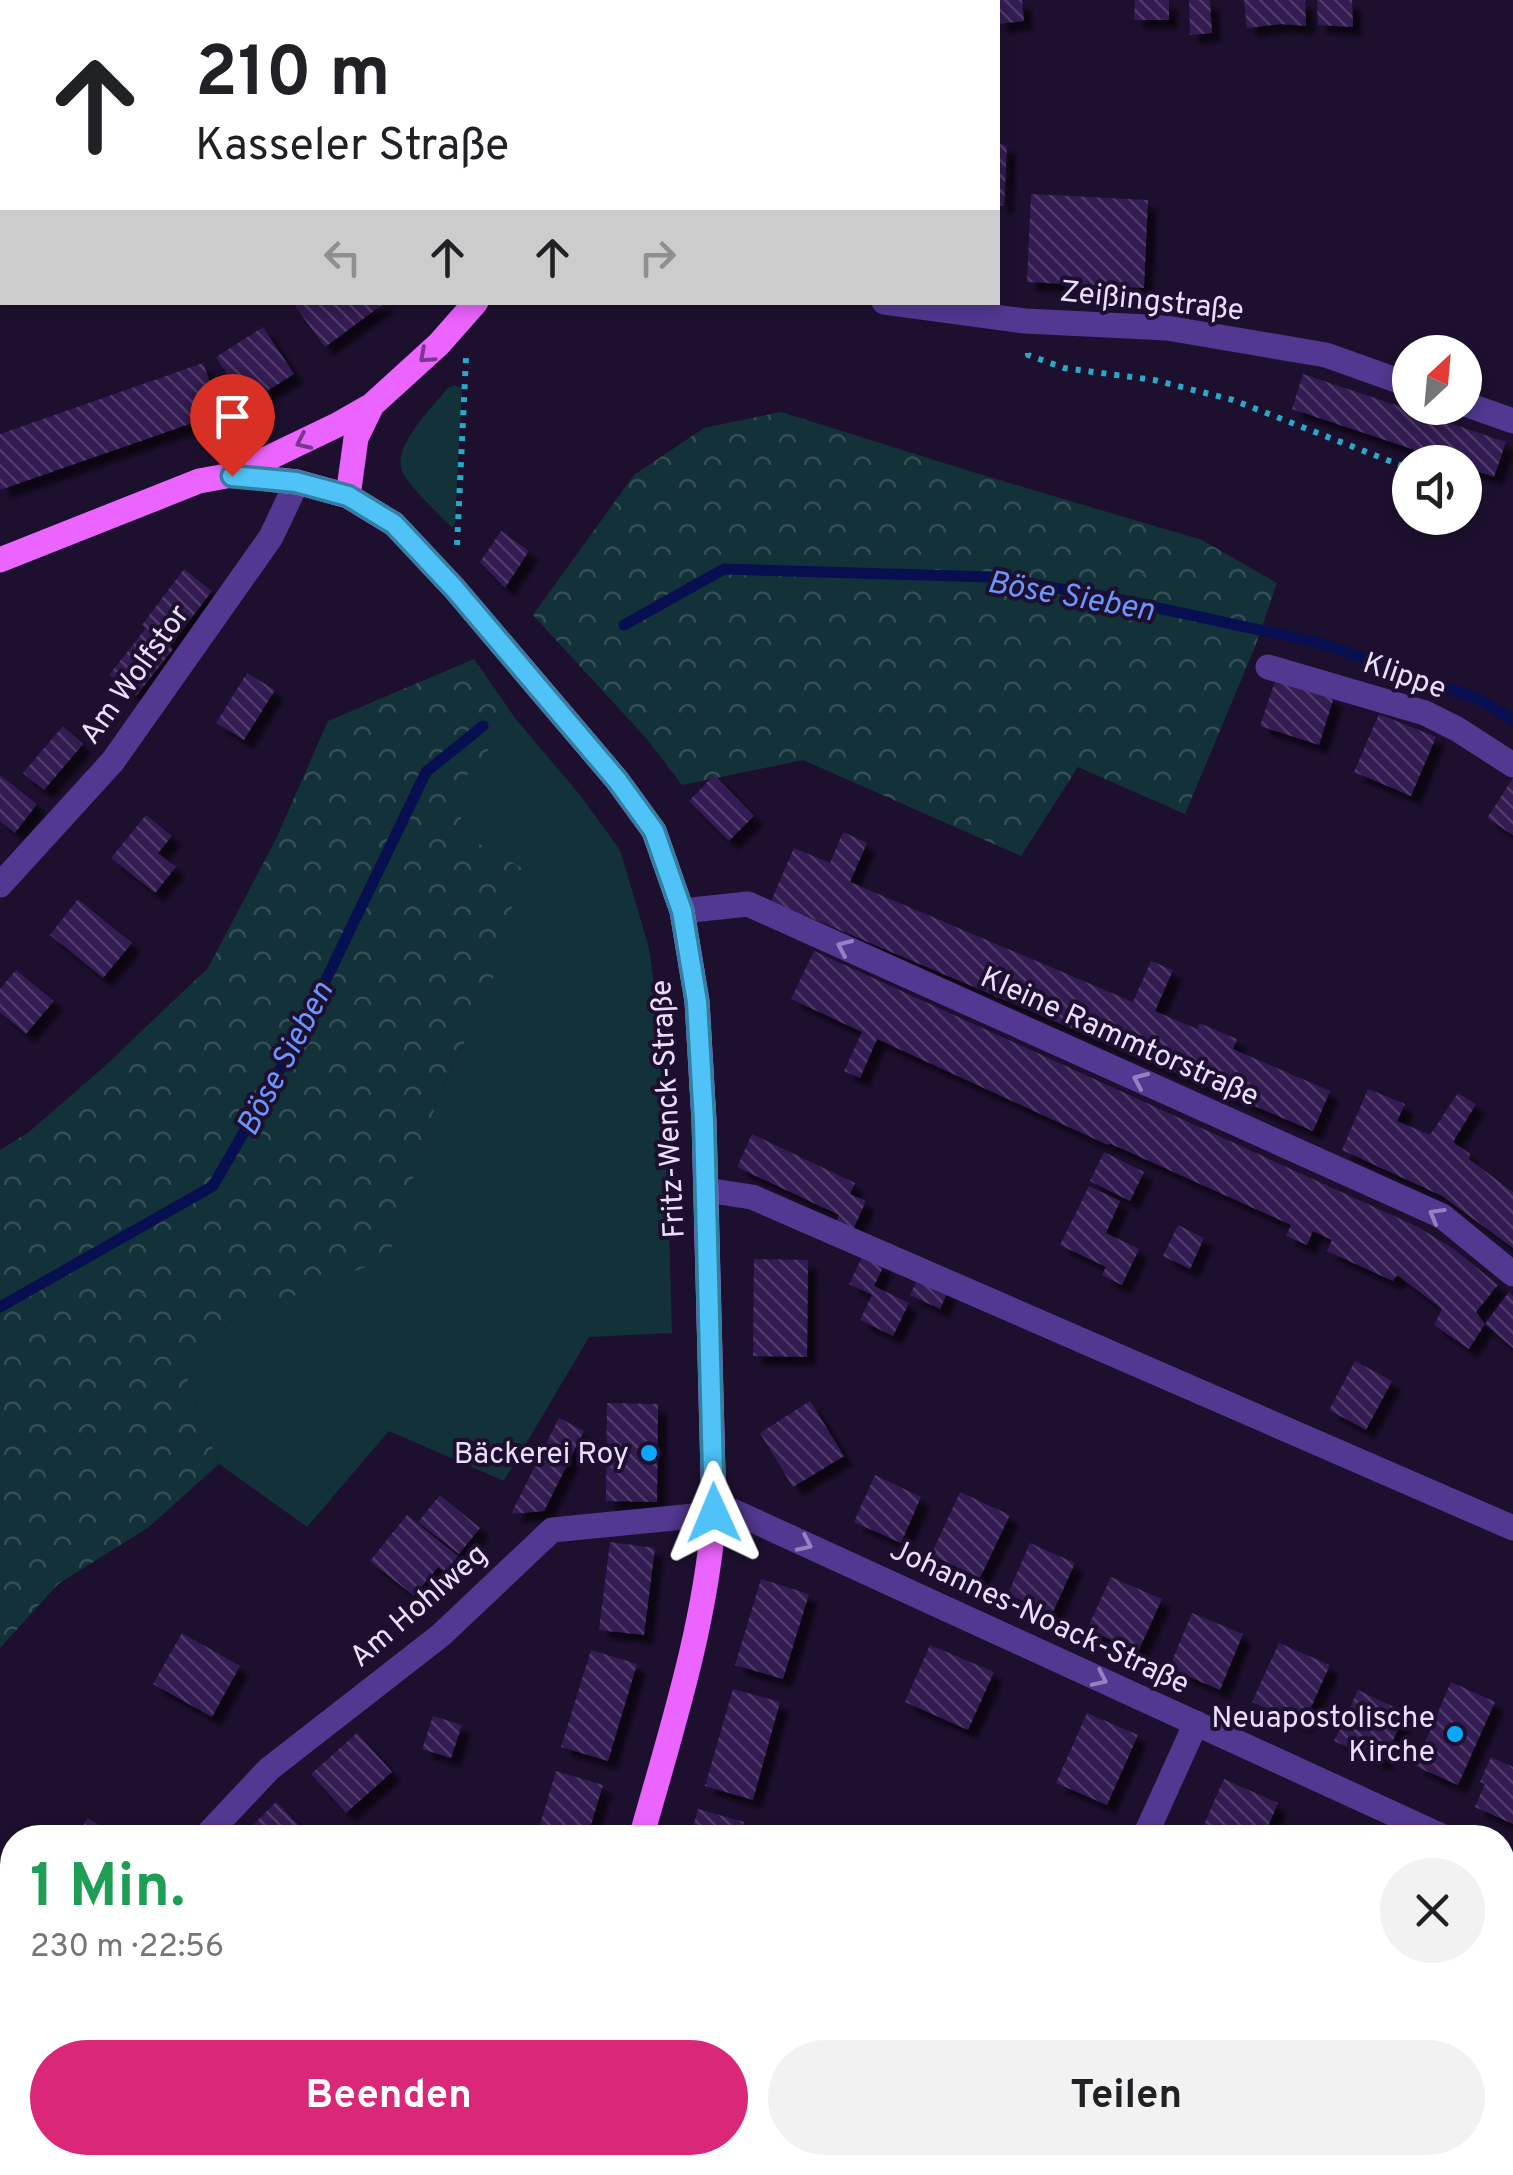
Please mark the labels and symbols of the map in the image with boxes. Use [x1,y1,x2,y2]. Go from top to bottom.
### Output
street label: Zeißingstraße [1058,274,1246,331]
north arrow [1392,335,1482,425]
one-way arrow [419,344,438,362]
pin [190,374,275,477]
one-way arrow [295,429,313,449]
water label: Böse Sieben [984,564,1158,632]
street label: Am Wolfstor [73,598,199,753]
street label: Klippe [1358,646,1451,709]
one-way arrow [836,940,854,960]
street label: Kleine Rammtorstraße [974,960,1264,1116]
water label: Böse Sieben [229,975,344,1143]
street label: Fritz-Wenck-Straße [644,979,695,1239]
one-way arrow [1132,1073,1150,1093]
one-way arrow [1429,1208,1447,1227]
place label: Bäckerei Roy [454,1437,629,1474]
marker: Bäckerei Roy [638,1442,660,1464]
position arrow [662,1461,766,1565]
one-way arrow [795,1532,813,1552]
street label: Johannes-Noack-Straße [883,1533,1195,1704]
street label: Am Hohlweg [343,1537,496,1677]
one-way arrow [1090,1667,1108,1687]
place label: Neuapostolische Kirche [1211,1701,1435,1772]
marker: Neuapostolische Kirche [1444,1723,1466,1745]

